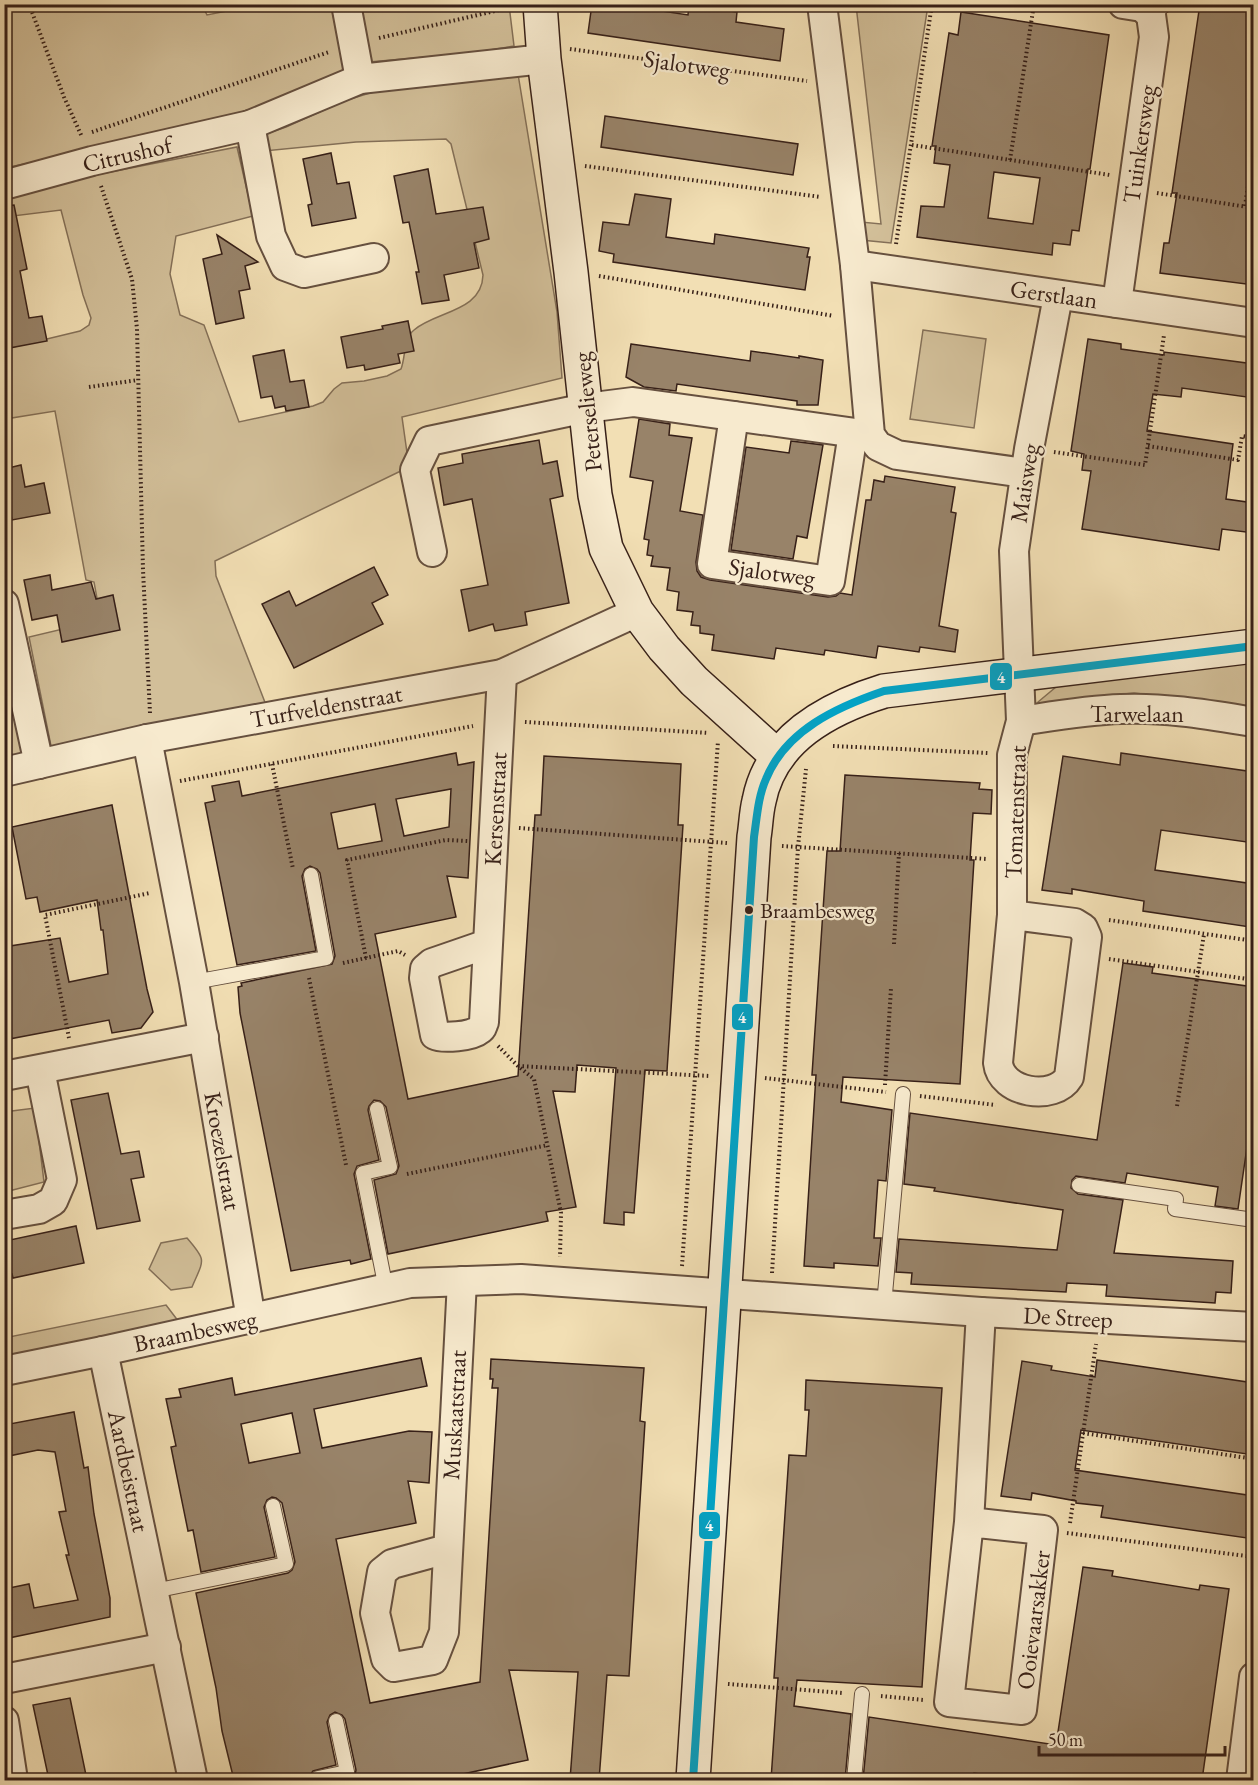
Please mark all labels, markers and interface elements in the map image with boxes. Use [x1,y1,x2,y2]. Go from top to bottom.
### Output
street label: Sjalotweg [642,43,733,85]
street label: Tuinkersweg [1115,82,1163,205]
street label: Citrushof [79,128,178,179]
street label: Gerstlaan [1008,273,1100,316]
street label: Peterselieweg [565,350,609,473]
street label: Maisweg [1002,441,1046,525]
street label: Sjalotweg [727,551,818,593]
line badge: 4 [989,662,1013,691]
text: 4 [997,667,1006,688]
street label: Turfveldenstraat [248,677,405,735]
street label: Tarwelaan [1090,698,1184,729]
street label: Tomatenstraat [997,744,1033,879]
street label: Kersenstraat [477,751,513,866]
place label: Braambesweg [760,896,875,925]
marker: Braambesweg [743,904,755,916]
line badge: 4 [731,1003,754,1031]
text: 4 [738,1007,747,1028]
street label: Kroezelstraat [197,1089,249,1213]
street label: De Streep [1022,1299,1114,1335]
street label: Braambesweg [131,1303,260,1359]
street label: Muskaatstraat [435,1349,473,1481]
street label: Aardbeistraat [101,1406,157,1535]
line badge: 4 [698,1511,721,1540]
text: 4 [705,1515,714,1536]
street label: Ooievaarsakker [1009,1549,1057,1691]
scale bar [1039,1719,1225,1757]
text: 50 m [1048,1728,1083,1751]

